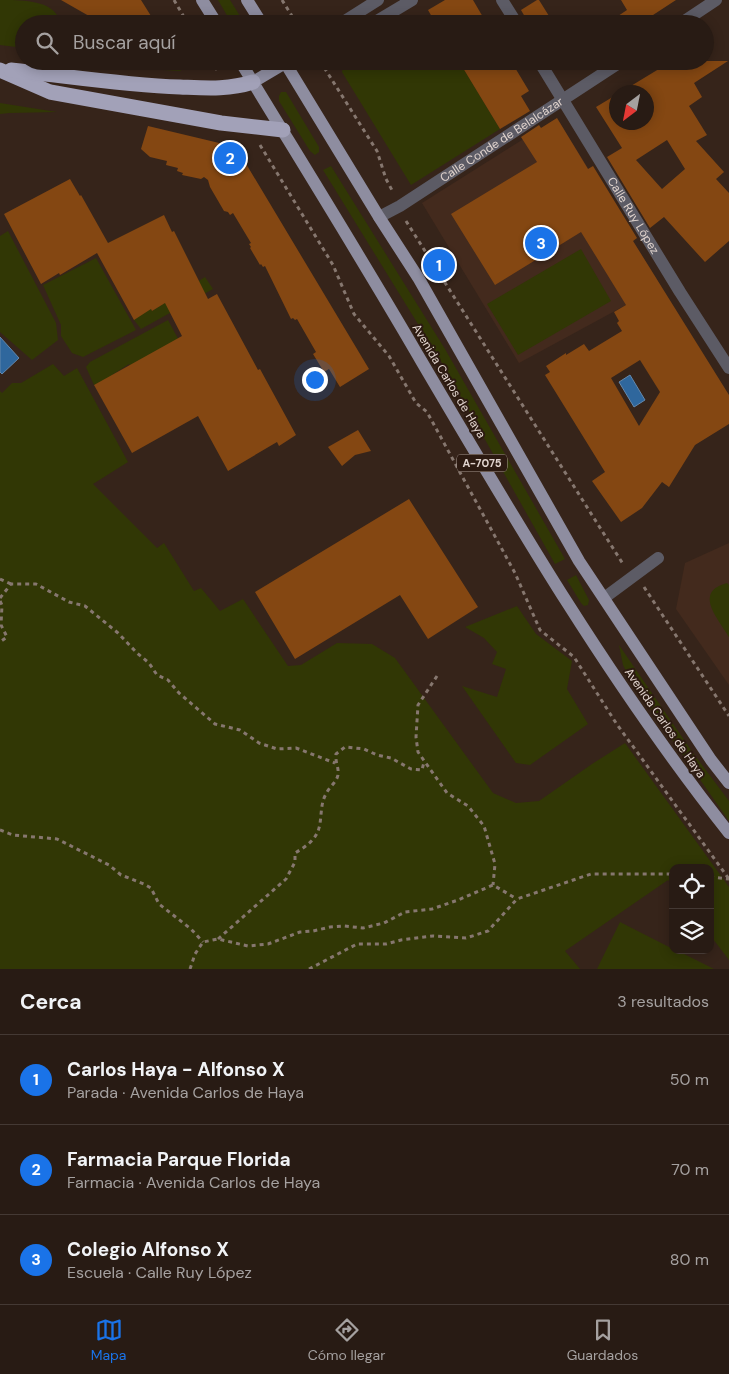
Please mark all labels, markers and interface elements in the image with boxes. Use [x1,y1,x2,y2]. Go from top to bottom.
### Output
search box [15,15,714,70]
icon: search [33,29,61,57]
text: Buscar aquí [73,30,176,55]
north arrow [609,85,654,130]
street label: Calle Conde de Belalcázar [437,93,567,186]
pin: 2 [214,139,246,177]
street label: Calle Ruy López [604,174,663,257]
pin: 3 [525,224,557,262]
pin: 1 [423,246,455,284]
street label: Avenida Carlos de Haya [408,321,490,441]
your location [302,367,328,393]
road number: A-7075 [457,454,507,472]
street label: Avenida Carlos de Haya [621,665,709,781]
map controls [669,864,714,954]
button: locate [669,864,714,909]
button: layers [669,909,714,954]
text: Cerca [20,988,82,1016]
text: 3 resultados [617,991,709,1012]
text: Carlos Haya - Alfonso X [67,1057,285,1082]
text: 1 [33,1069,39,1090]
text: 50 m [670,1069,709,1090]
text: Parada · Avenida Carlos de Haya [67,1082,304,1103]
text: Farmacia Parque Florida [67,1147,291,1172]
text: 2 [31,1159,41,1180]
text: 70 m [671,1159,709,1180]
text: Farmacia · Avenida Carlos de Haya [67,1172,320,1193]
text: Colegio Alfonso X [67,1237,229,1262]
text: 3 [31,1249,41,1270]
text: 80 m [670,1249,709,1270]
text: Escuela · Calle Ruy López [67,1262,252,1283]
tab: Mapa [91,1316,126,1364]
tab: Cómo llegar [308,1316,385,1364]
tab: Guardados [567,1316,638,1364]

